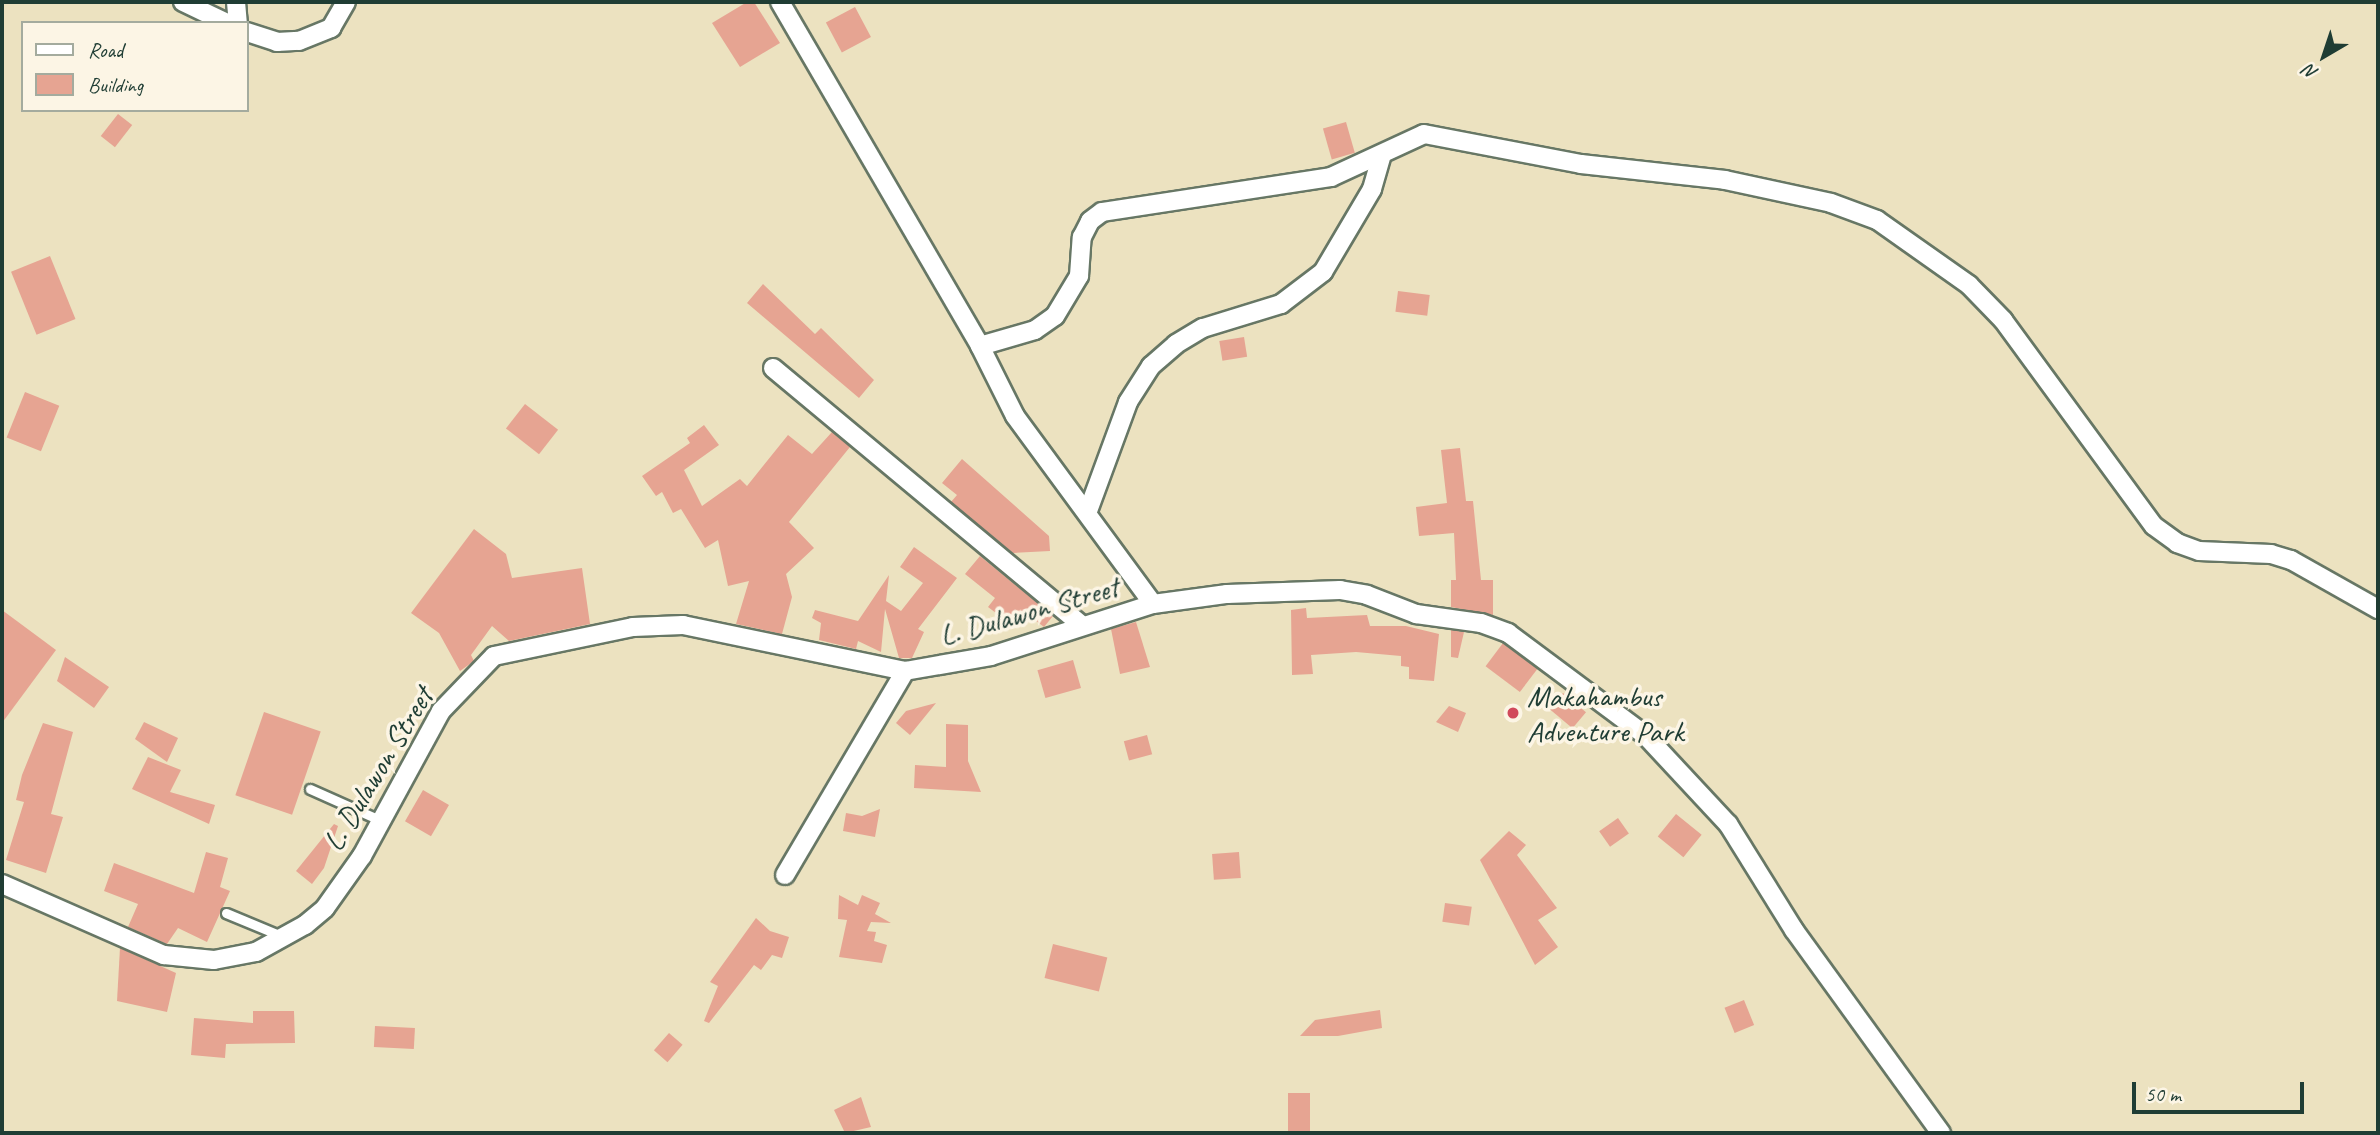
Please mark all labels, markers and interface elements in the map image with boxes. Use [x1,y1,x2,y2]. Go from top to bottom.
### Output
legend [21,21,248,112]
north arrow [2289,21,2359,91]
text: Road [88,37,123,63]
text: N [2299,59,2323,85]
text: Building [88,72,143,98]
street label: L. Dulawon Street [936,568,1122,654]
place label: Makahambus Adventure Park [1527,678,1683,748]
street label: L. Dulawon Street [315,681,441,857]
marker: Makahambus Adventure Park [1505,705,1521,721]
scale bar [2135,1068,2306,1112]
text: 50 m [2145,1081,2181,1107]

